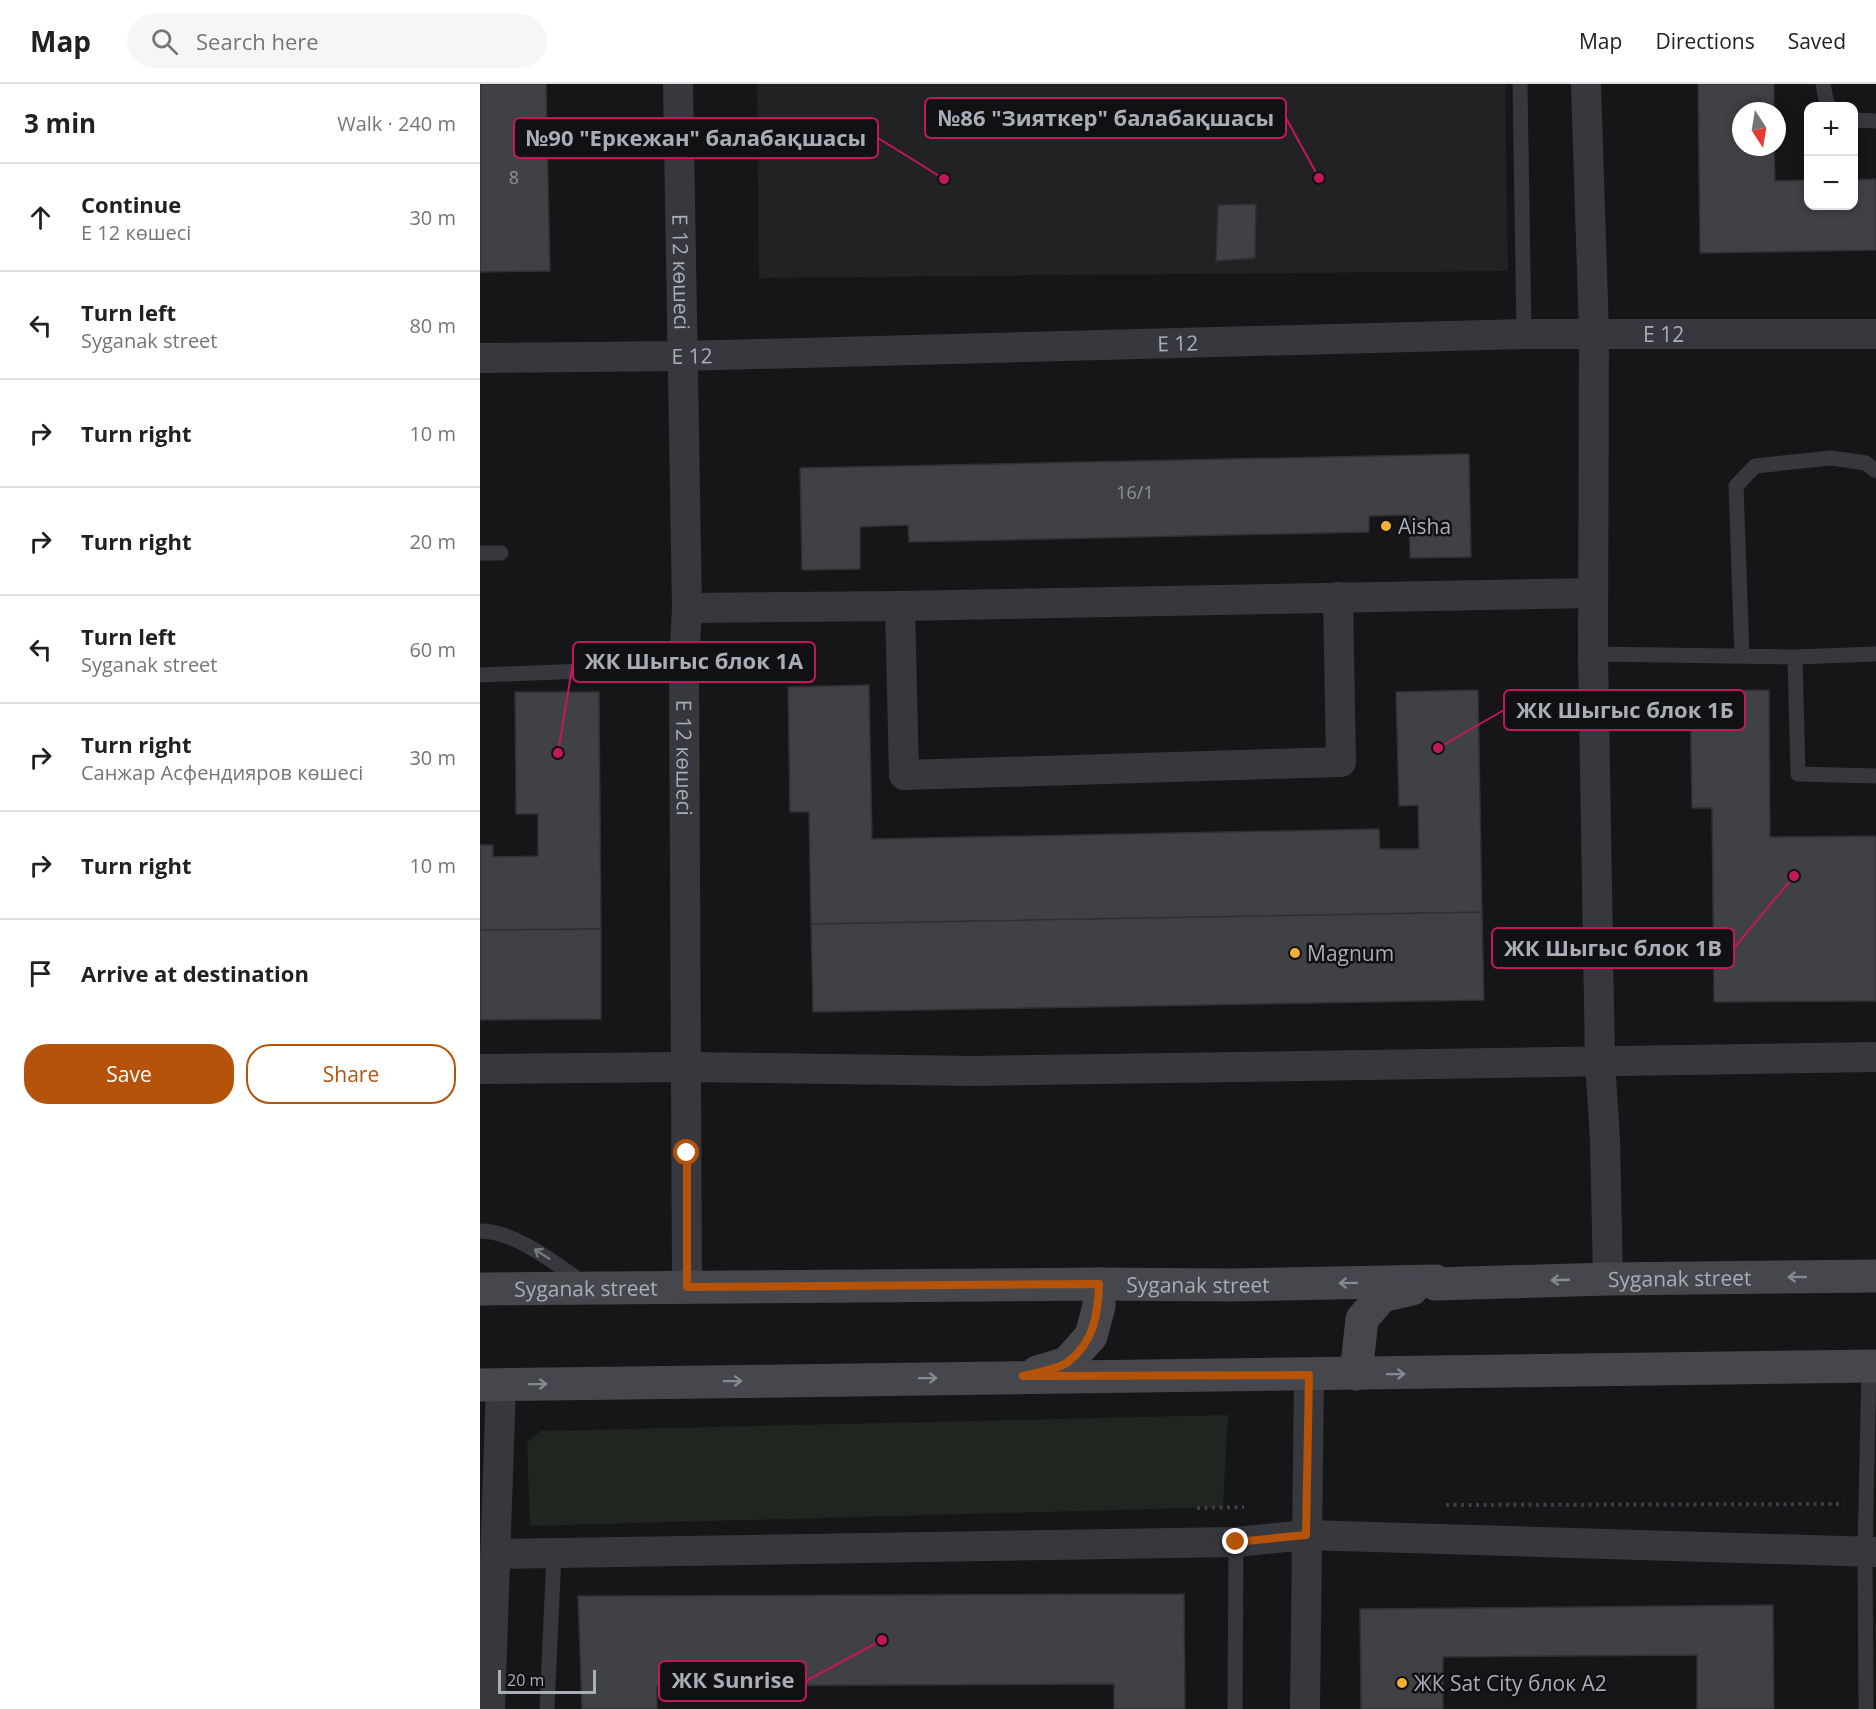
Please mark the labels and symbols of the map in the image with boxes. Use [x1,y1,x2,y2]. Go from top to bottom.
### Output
callout: №86 "Зияткер" балабақшасы [925,98,1286,138]
text: №86 "Зияткер" балабақшасы [938,102,1274,132]
north arrow [1732,102,1786,156]
callout: №90 "Еркежан" балабақшасы [514,118,878,158]
text: №90 "Еркежан" балабақшасы [526,122,866,152]
house number: 8 [509,165,519,189]
street label: Е 12 көшесі [666,214,696,330]
street label: E 12 [1643,320,1684,348]
street label: E 12 [1157,329,1199,358]
street label: E 12 [671,341,713,370]
house number: 16/1 [1116,480,1154,504]
place label: Aisha [1398,512,1451,540]
marker: Aisha [1379,519,1393,533]
callout: ЖК Шыгыс блок 1А [573,642,815,682]
text: ЖК Шыгыс блок 1А [585,645,804,675]
callout: ЖК Шыгыс блок 1Б [1504,690,1745,730]
text: ЖК Шыгыс блок 1Б [1516,694,1734,724]
street label: Е 12 көшесі [670,700,699,816]
callout: ЖК Шыгыс блок 1В [1492,928,1734,968]
text: ЖК Шыгыс блок 1В [1504,932,1722,962]
place label: Magnum [1307,939,1394,967]
marker: Magnum [1288,946,1302,960]
route start [673,1139,699,1165]
one-way arrow [534,1248,551,1260]
street label: Syganak street [1608,1263,1752,1293]
street label: Syganak street [1126,1270,1270,1299]
one-way arrow [1787,1271,1807,1283]
street label: Syganak street [514,1274,658,1303]
one-way arrow [1550,1274,1570,1286]
one-way arrow [1338,1277,1358,1289]
one-way arrow [1386,1368,1406,1379]
one-way arrow [918,1372,938,1384]
one-way arrow [723,1375,743,1387]
one-way arrow [528,1379,548,1390]
route end [1222,1528,1248,1554]
callout: ЖК Sunrise [659,1661,806,1701]
text: ЖК Sunrise [672,1664,794,1694]
scale bar [498,1667,596,1694]
place label: ЖК Sat City блок A2 [1414,1669,1607,1697]
marker: ЖК Sat City блок A2 [1395,1676,1409,1690]

